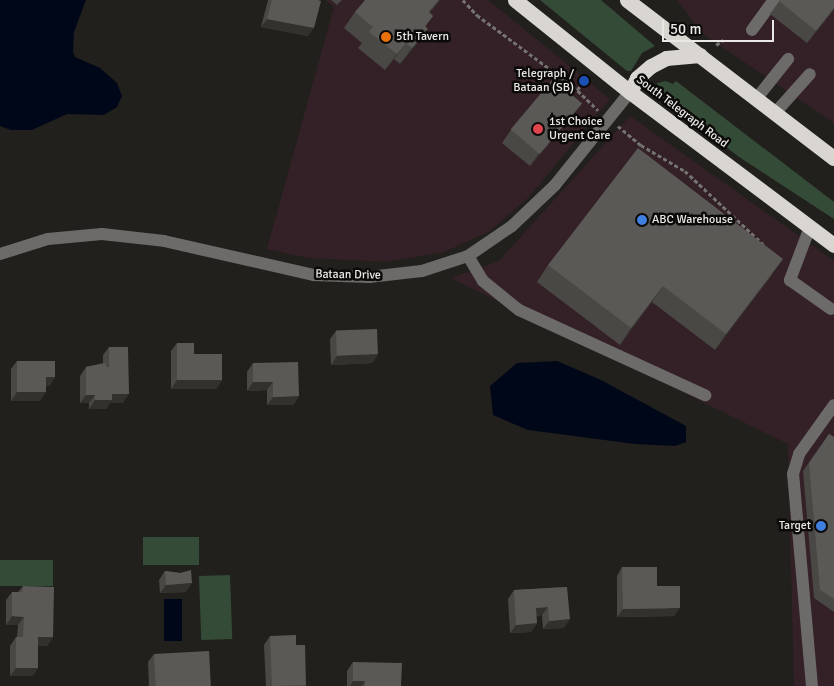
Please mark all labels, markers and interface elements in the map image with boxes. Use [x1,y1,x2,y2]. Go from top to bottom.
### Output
scale bar [664,10,776,42]
text: 50 m [670,20,701,38]
place label: 5th Tavern [396,30,449,44]
marker: 5th Tavern [380,31,392,43]
place label: Telegraph / Bataan (SB) [513,67,574,95]
street label: South Telegraph Road [633,73,731,151]
marker: Telegraph / Bataan (SB) [578,75,590,87]
place label: 1st Choice Urgent Care [549,115,611,143]
marker: 1st Choice Urgent Care [531,122,545,136]
place label: ABC Warehouse [652,213,733,227]
marker: ABC Warehouse [636,214,648,226]
street label: Bataan Drive [315,267,381,283]
place label: Target [779,519,811,533]
marker: Target [815,520,827,532]

